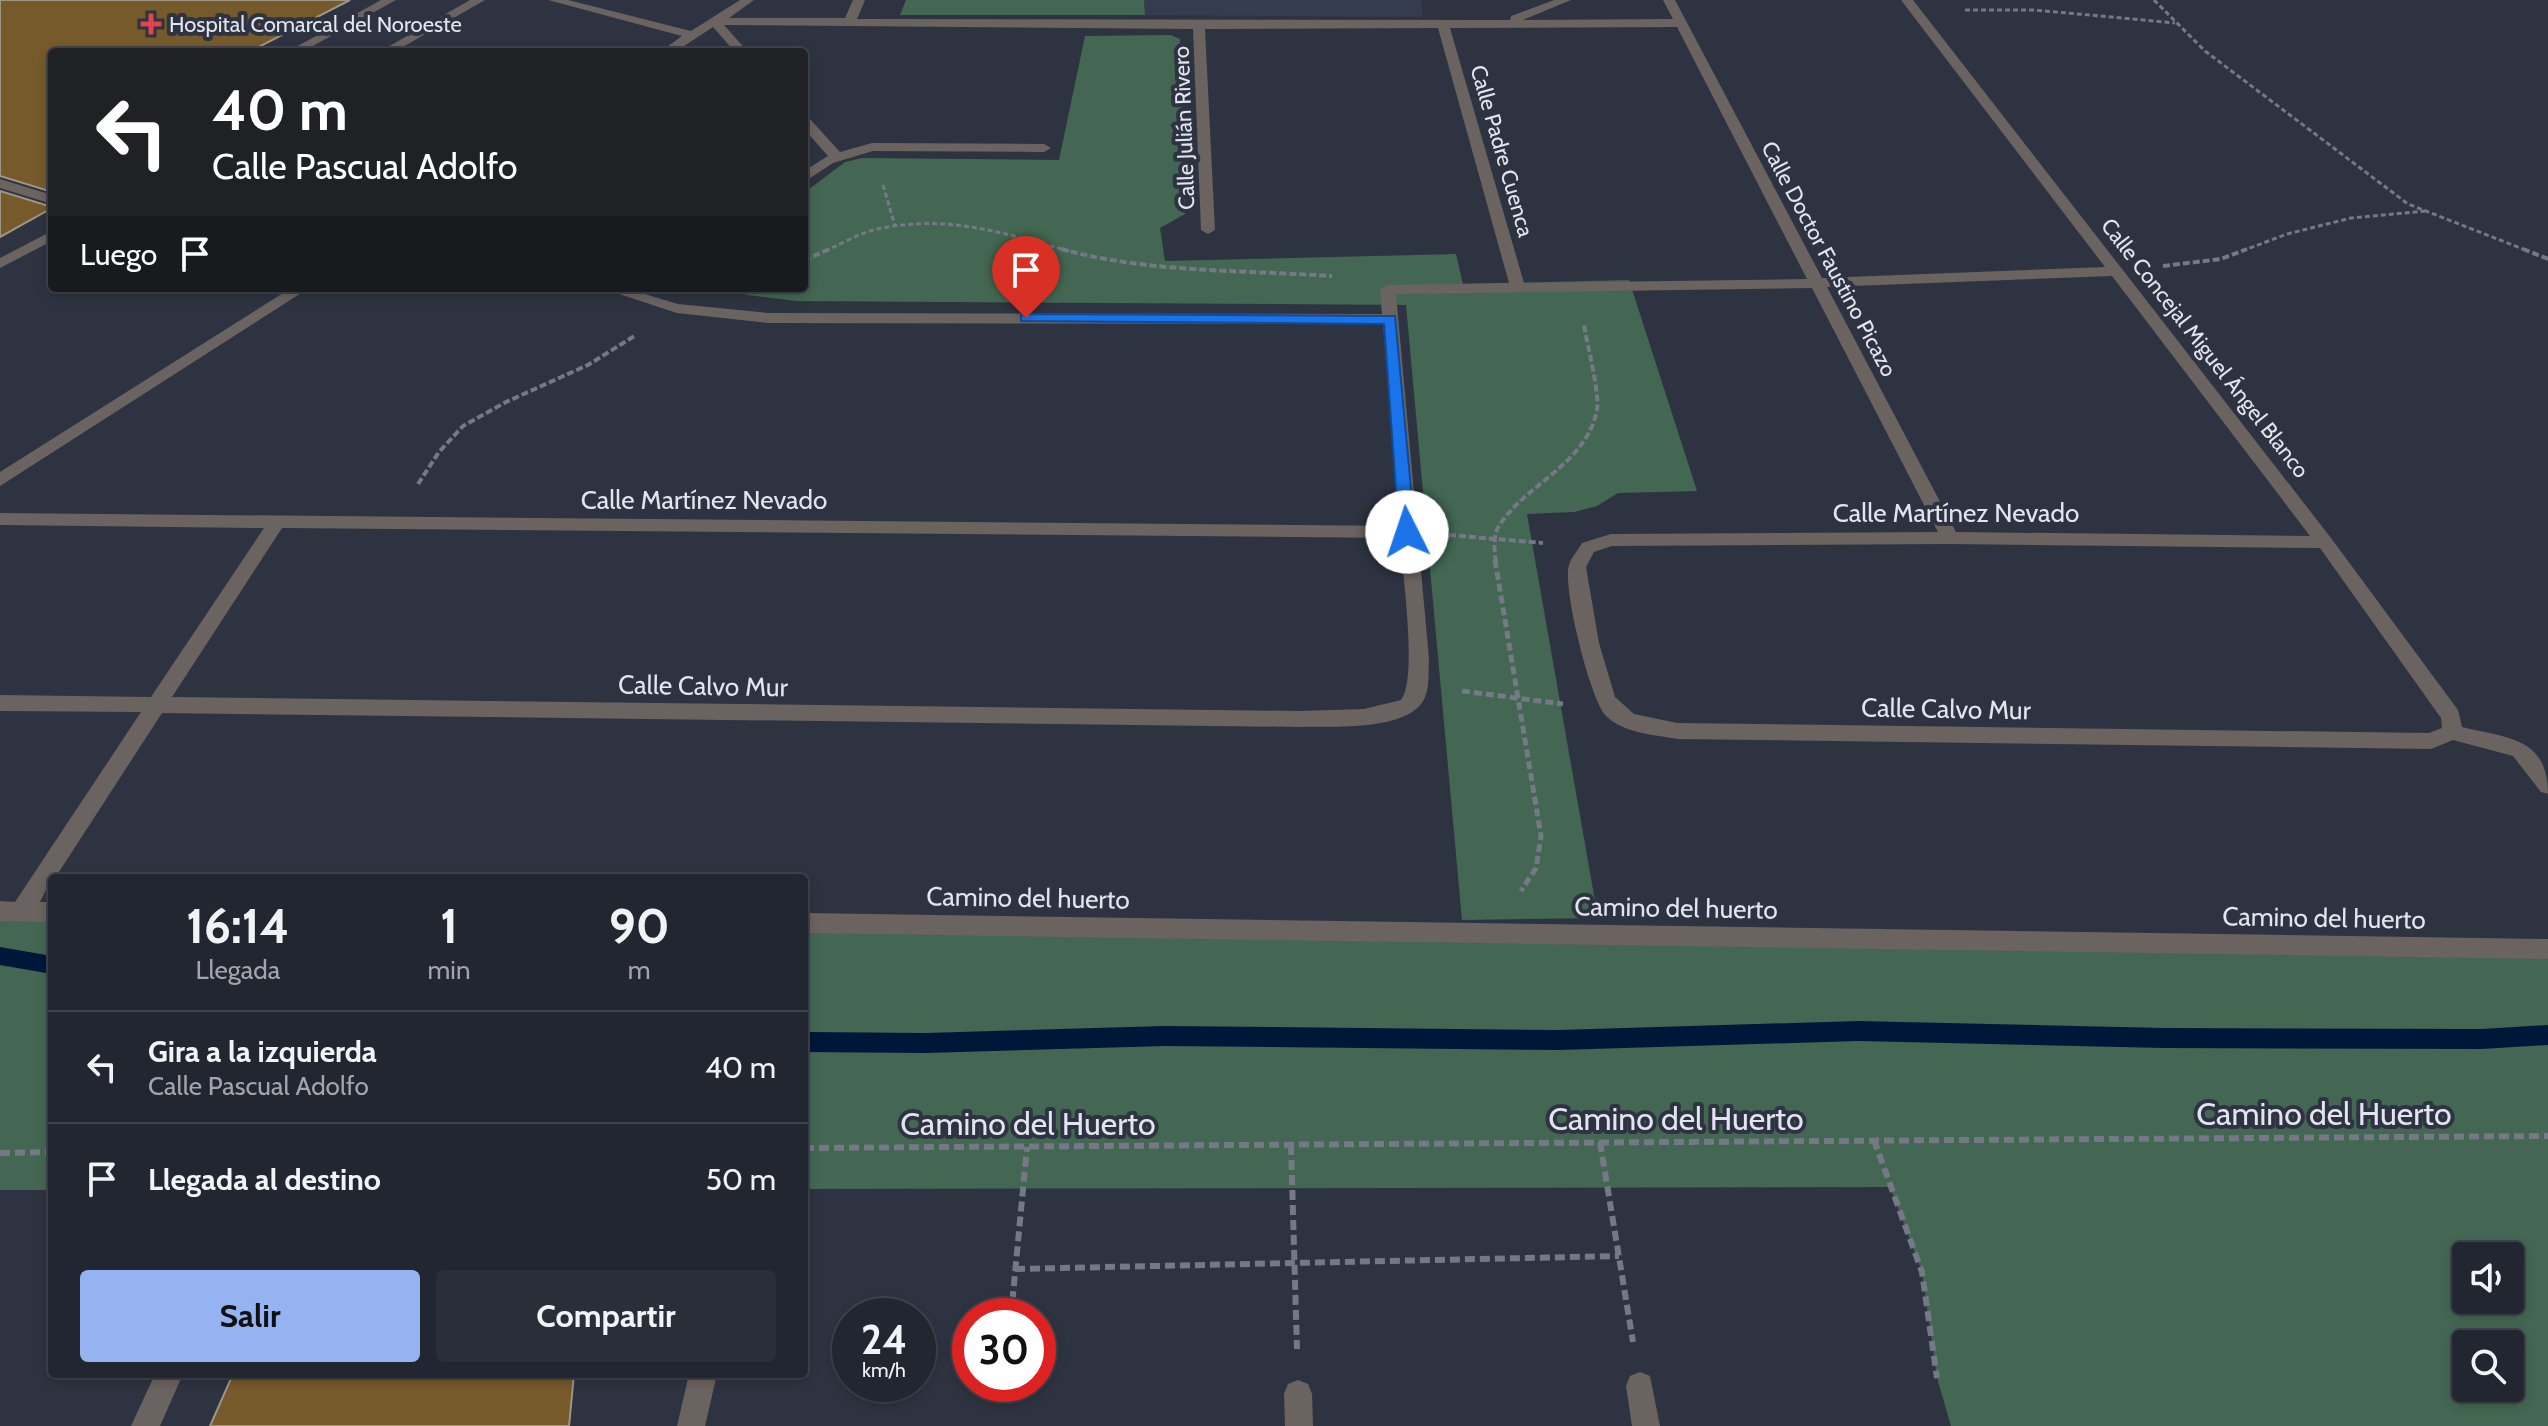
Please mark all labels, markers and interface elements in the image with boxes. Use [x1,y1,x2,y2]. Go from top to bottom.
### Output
place label: Hospital Comarcal del Noroeste [169,11,462,38]
marker: Hospital Comarcal del Noroeste [140,13,162,35]
street label: Calle Julián Rivero [1168,46,1200,210]
street label: Calle Padre Cuenca [1465,62,1540,240]
text: 40 m [212,76,348,144]
icon: left [80,80,184,184]
street label: Calle Doctor Faustino Picazo [1755,137,1903,381]
text: Calle Pascual Adolfo [212,144,518,188]
street label: Calle Concejal Miguel Ángel Blanco [2095,213,2315,483]
icon: arrive [173,232,217,276]
text: Luego [80,236,157,273]
pin [992,236,1060,318]
icon: arrive [1004,248,1048,292]
street label: Calle Martínez Nevado [581,484,827,516]
position arrow [1365,490,1449,574]
street label: Calle Martínez Nevado [1833,497,2079,529]
street label: Calle Calvo Mur [618,669,789,703]
street label: Calle Calvo Mur [1861,692,2032,726]
street label: Camino del huerto [926,880,1130,916]
street label: Camino del huerto [1574,890,1778,926]
text: 16:14 [186,897,289,955]
text: 1 [440,897,458,955]
text: 90 [609,897,670,955]
street label: Camino del huerto [2222,900,2426,936]
text: Llegada [195,954,280,986]
text: min [428,954,470,986]
text: m [628,954,651,986]
text: Gira a la izquierda [148,1033,377,1070]
icon: left [80,1045,124,1089]
text: 40 m [705,1049,776,1086]
text: Calle Pascual Adolfo [148,1070,369,1102]
street label: Camino del Huerto [2196,1094,2452,1133]
street label: Camino del Huerto [1548,1099,1804,1138]
street label: Camino del Huerto [900,1104,1156,1143]
icon: arrive [80,1157,124,1201]
text: Llegada al destino [148,1161,381,1198]
text: 50 m [706,1161,776,1198]
map controls [2452,1242,2524,1402]
button: sound [2452,1242,2524,1314]
button: Salir [80,1270,420,1362]
button: Compartir [436,1270,776,1362]
speed limit sign: 30 [952,1298,1056,1402]
text: 24 [861,1315,907,1364]
button: search [2452,1330,2524,1402]
text: km/h [862,1358,906,1382]

